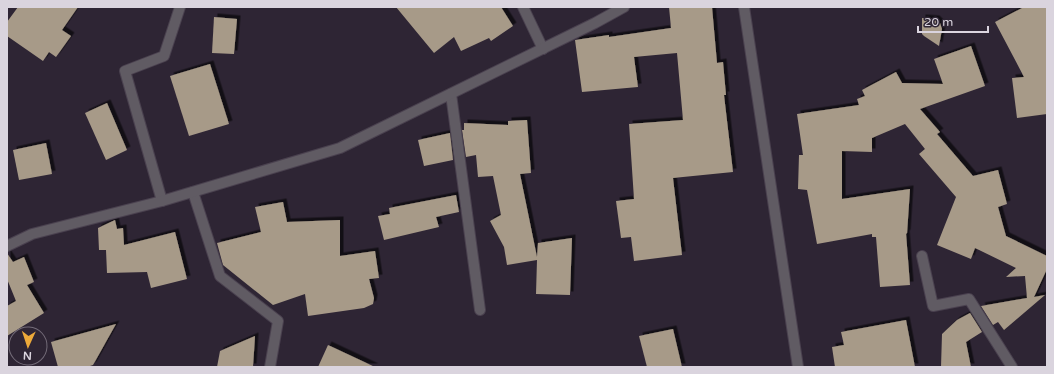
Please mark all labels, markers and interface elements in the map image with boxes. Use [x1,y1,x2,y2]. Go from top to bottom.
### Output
scale bar [918,8,988,34]
text: 20 m [924,15,953,29]
north arrow [8,326,48,366]
text: N [23,349,32,362]

